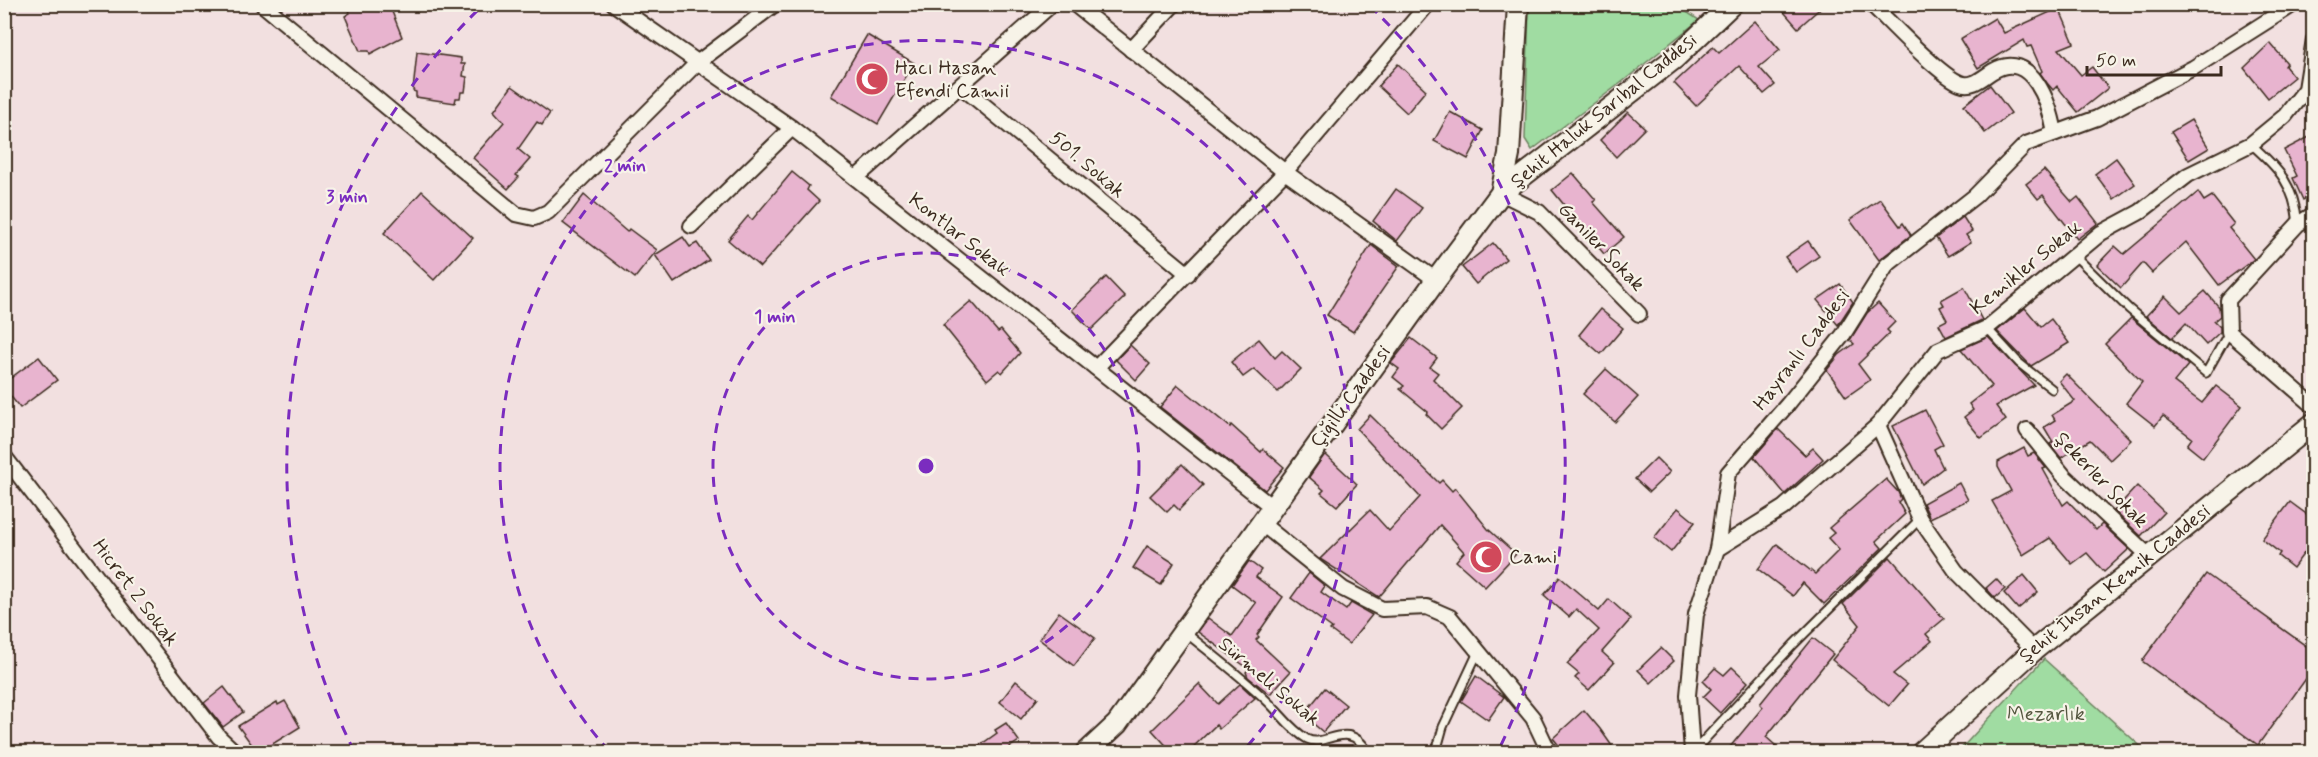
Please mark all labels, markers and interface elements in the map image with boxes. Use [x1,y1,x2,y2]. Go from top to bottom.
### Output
street label: Şehit Haluk Sarıbal Caddesi [1505,27,1703,195]
scale bar [2087,39,2220,77]
text: 50 m [2096,49,2136,73]
place label: Hacı Hasan Efendi Camii [895,55,1009,105]
mosque icon: Hacı Hasan Efendi Camii [854,61,890,97]
street label: 501. Sokak [1043,125,1131,205]
text: 2 min [604,154,646,178]
text: 3 min [326,185,368,209]
street label: Kontlar Sokak [902,187,1016,283]
street label: Ganiler Sokak [1552,196,1650,298]
street label: Kemikler Sokak [1964,215,2088,321]
street label: Hayranlı Caddesi [1747,284,1857,416]
text: 1 min [754,305,796,329]
street label: Çiğilli Caddesi [1305,340,1397,454]
street label: Şekerler Sokak [2048,426,2154,534]
centre of rings [916,456,936,476]
street label: Şehit İhsan Kemik Caddesi [2014,498,2216,670]
street label: Hicret 2 Sokak [86,534,184,652]
mosque icon: Cami [1468,539,1504,575]
place label: Cami [1509,544,1557,571]
street label: Sürmeli Sokak [1212,631,1326,733]
park label: Mezarlık [2007,701,2085,728]

